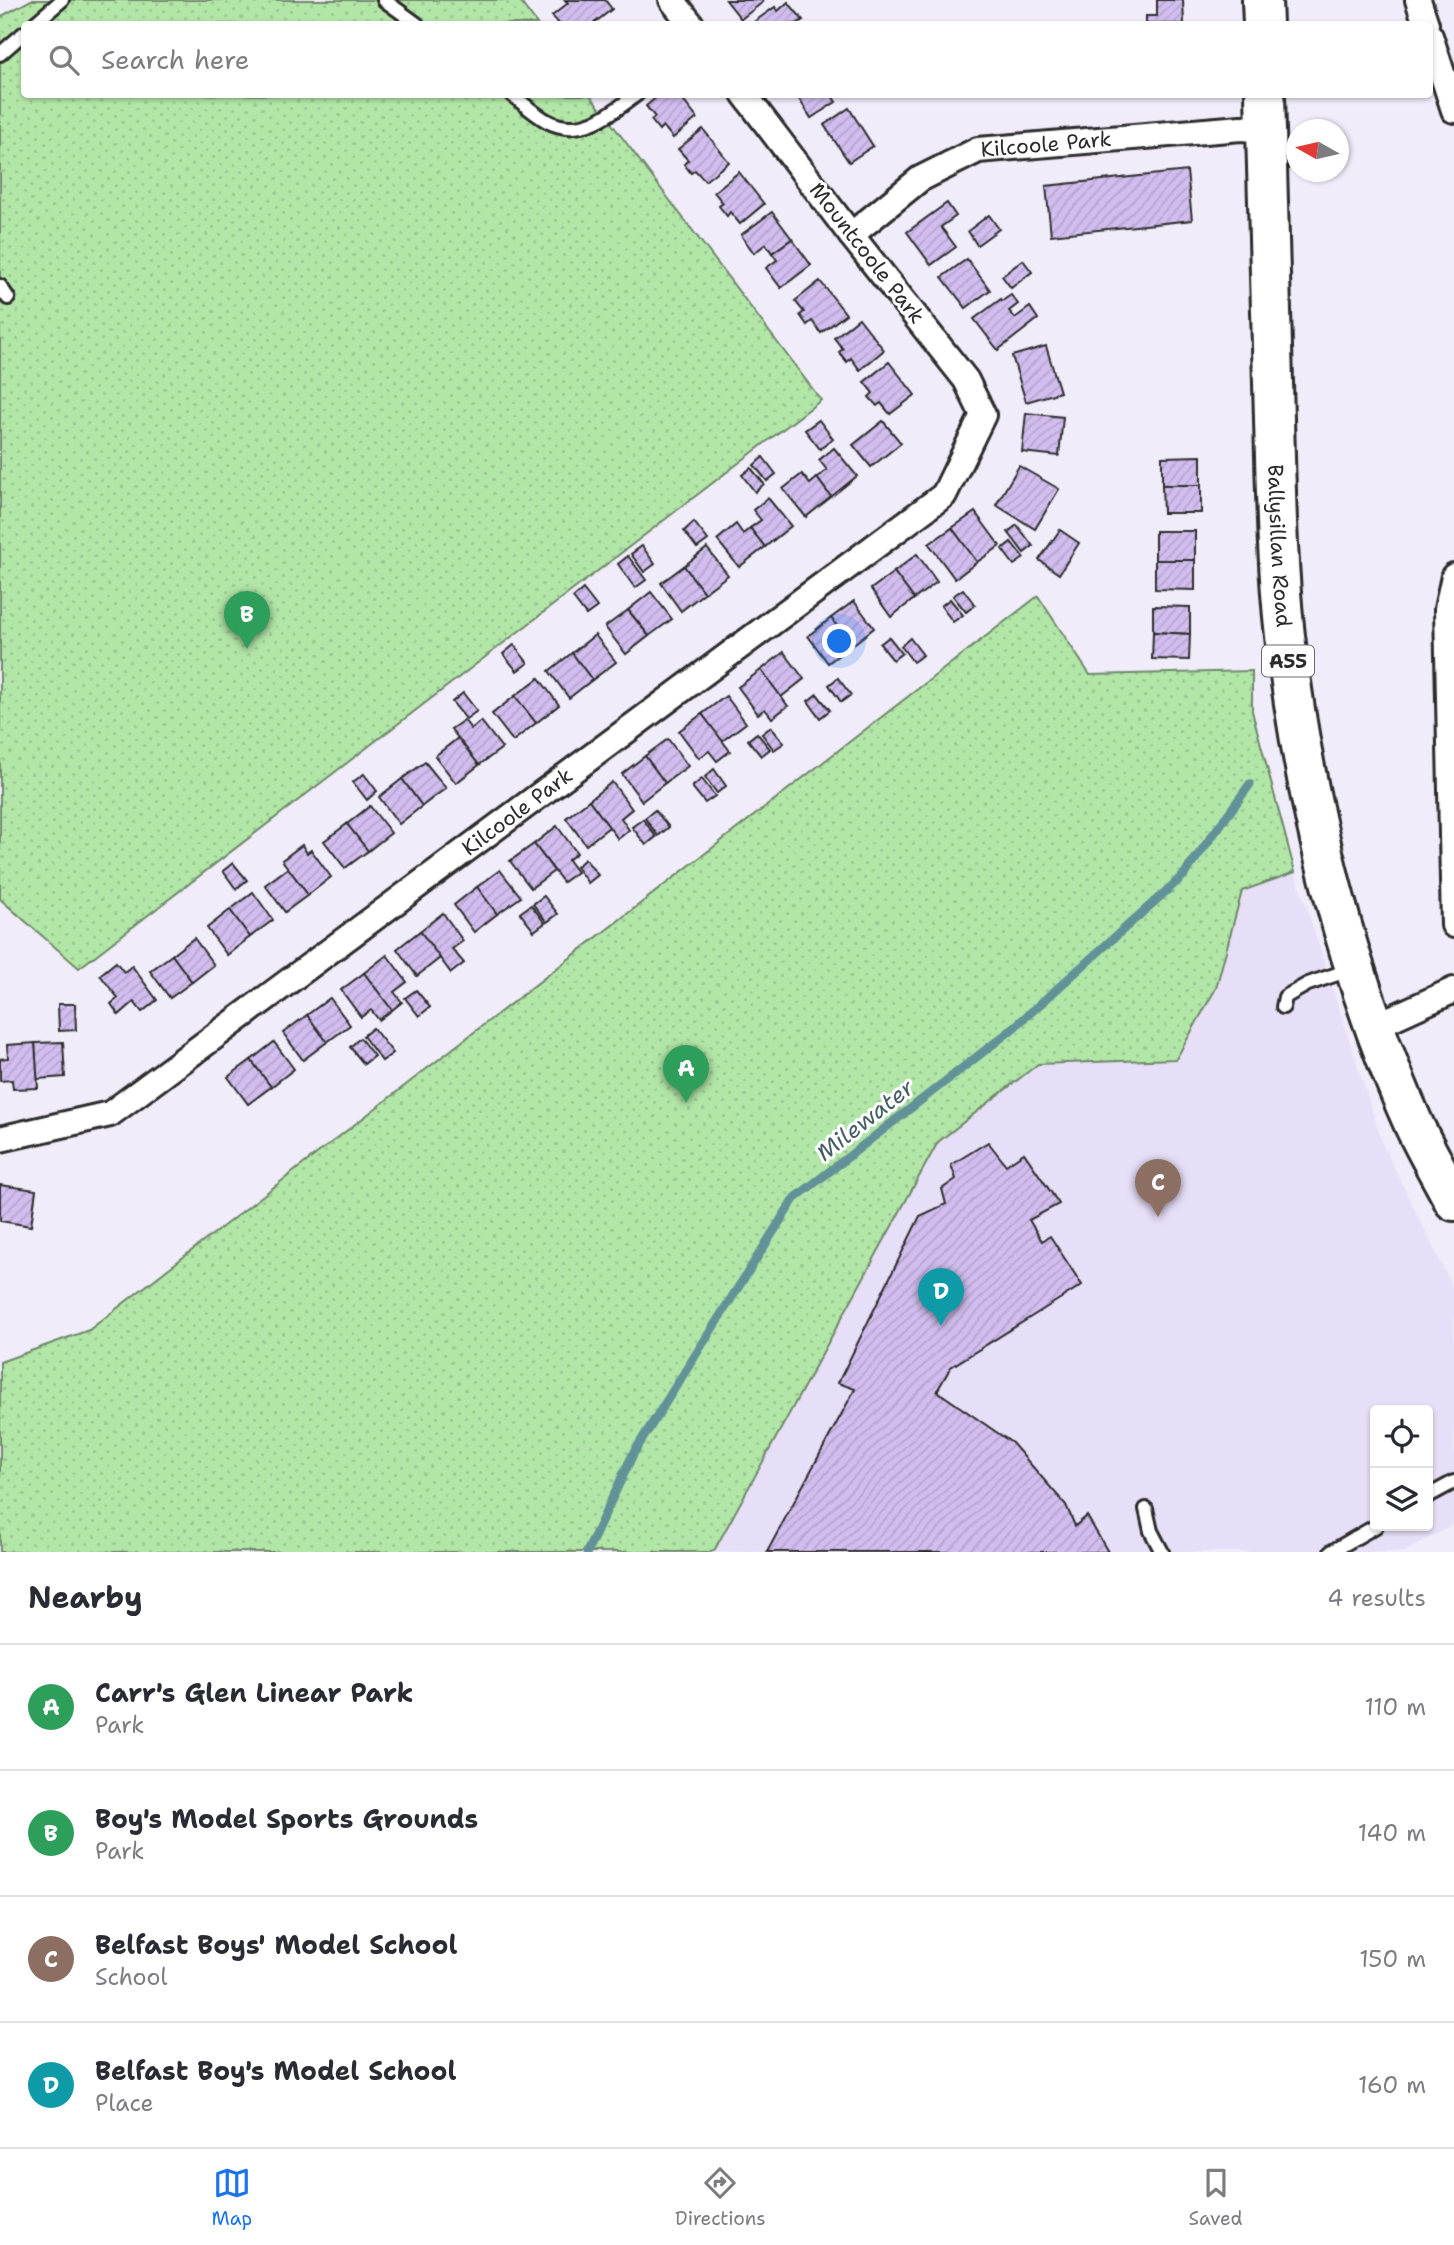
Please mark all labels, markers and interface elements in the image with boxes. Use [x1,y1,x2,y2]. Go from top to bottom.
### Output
search box [21,21,1433,98]
icon: search [45,41,83,79]
text: Search here [101,42,250,77]
north arrow [1286,119,1349,182]
street label: Kilcoole Park [980,125,1113,164]
street label: Mountcoole Park [803,177,931,329]
street label: Ballysillan Road [1261,464,1298,629]
pin: B [224,591,270,649]
your location [822,624,856,658]
road number: A55 [1262,646,1314,676]
street label: Kilcoole Park [456,761,578,862]
pin: A [663,1045,709,1103]
water label: Milewater [810,1072,921,1168]
pin: C [1135,1159,1181,1217]
pin: D [918,1268,964,1326]
map controls [1370,1405,1433,1531]
button: locate [1370,1405,1433,1468]
button: layers [1370,1468,1433,1531]
text: Nearby [28,1577,143,1618]
text: 4 results [1327,1583,1426,1613]
text: Carr's Glen Linear Park [95,1675,413,1710]
text: A [42,1692,60,1722]
text: 110 m [1364,1692,1426,1722]
text: Park [95,1710,144,1740]
text: Boy's Model Sports Grounds [95,1801,478,1836]
text: B [44,1818,58,1848]
text: 140 m [1358,1818,1426,1848]
text: Park [95,1836,144,1866]
text: Belfast Boys' Model School [95,1927,457,1962]
text: C [44,1944,58,1974]
text: 150 m [1359,1944,1426,1974]
text: School [95,1962,167,1992]
text: Belfast Boy's Model School [95,2053,456,2088]
text: D [43,2070,59,2100]
text: 160 m [1358,2070,1426,2100]
text: Place [95,2088,154,2118]
tab: Map [211,2164,252,2231]
tab: Directions [675,2164,766,2231]
tab: Saved [1189,2164,1243,2231]

